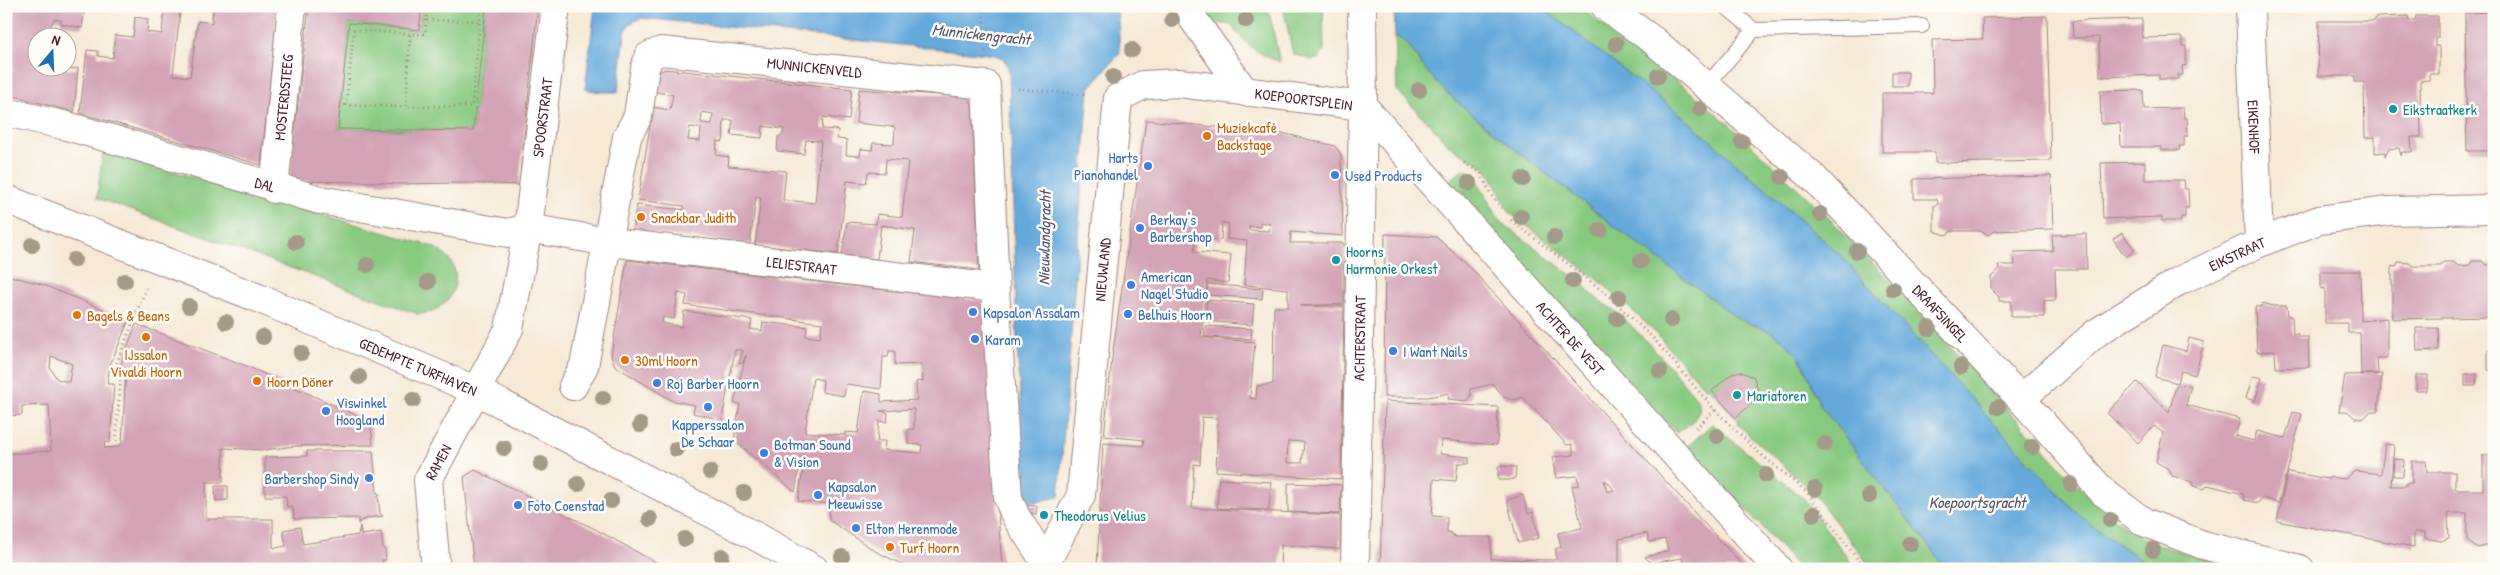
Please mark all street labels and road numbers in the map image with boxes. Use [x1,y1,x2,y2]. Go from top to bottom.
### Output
street label: MUNNICKENVELD [766,52,864,83]
street label: MOSTERDSTEEG [268,53,298,141]
street label: SPOORSTRAAT [527,75,558,158]
street label: KOEPOORTSPLEIN [1253,82,1354,115]
street label: EIKENHOF [2243,100,2266,154]
street label: DAL [253,171,278,197]
street label: EIKSTRAAT [2205,231,2269,276]
street label: NIEUWLAND [1089,236,1116,302]
street label: LELIESTRAAT [766,250,839,280]
street label: DRAAFSINGEL [1908,280,1973,347]
street label: ACHTERSTRAAT [1348,294,1370,381]
street label: ACHTER DE VEST [1532,296,1610,380]
street label: GEDEMPTE TURFHAVEN [356,332,481,400]
street label: RAMEN [420,440,456,483]

